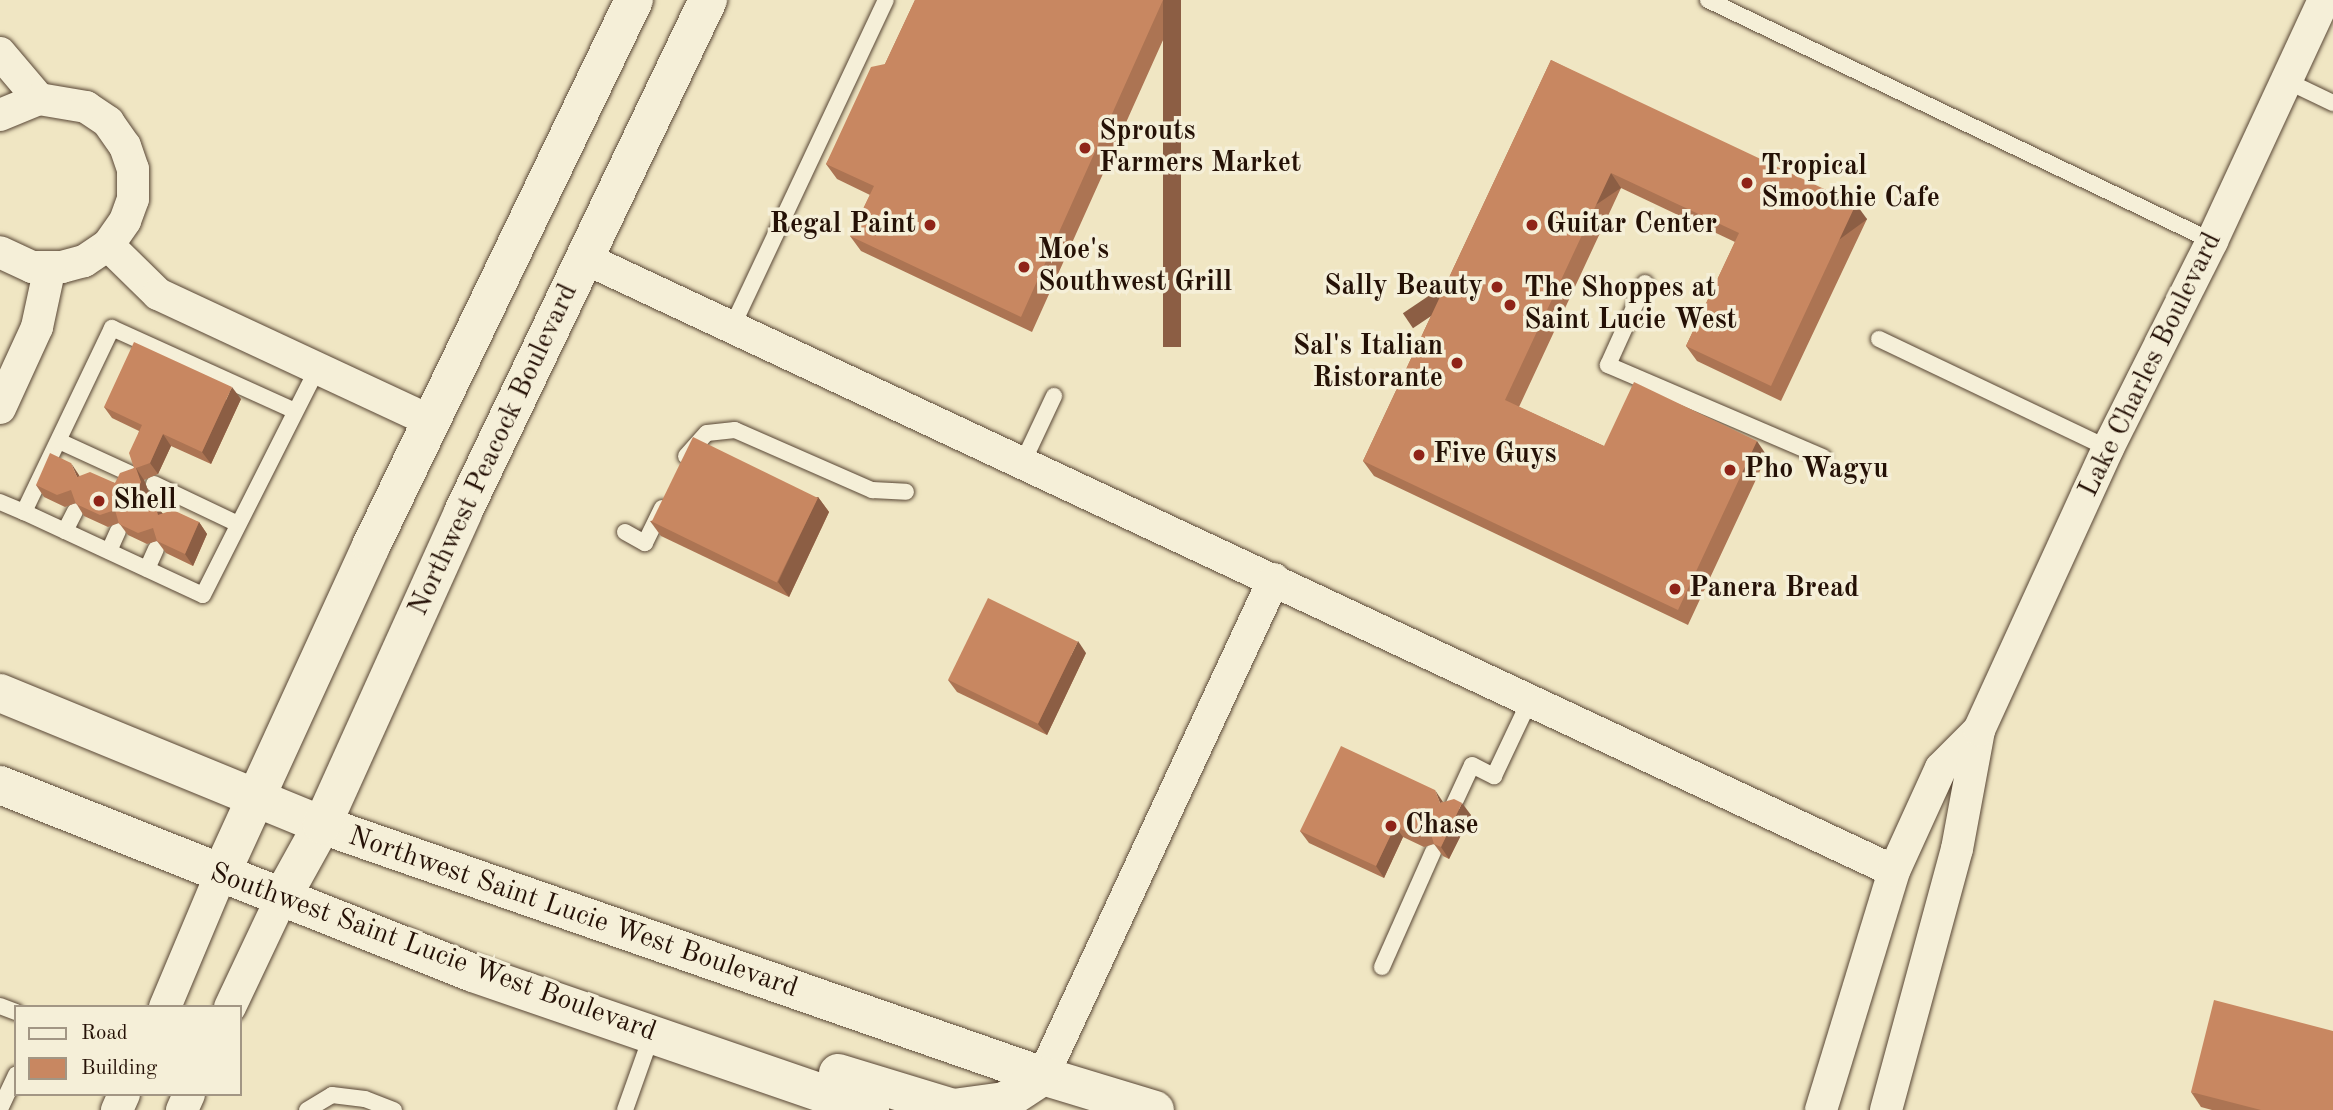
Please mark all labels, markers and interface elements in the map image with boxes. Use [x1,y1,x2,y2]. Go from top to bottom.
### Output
place label: Sprouts Farmers Market [1099,115,1301,181]
marker: Sprouts Farmers Market [1077,140,1093,156]
place label: Tropical Smoothie Cafe [1761,150,1940,216]
marker: Tropical Smoothie Cafe [1739,175,1755,191]
place label: Regal Paint [769,208,916,242]
place label: Guitar Center [1546,208,1717,242]
marker: Regal Paint [922,217,938,233]
marker: Guitar Center [1524,217,1540,233]
street label: Lake Charles Boulevard [2072,227,2230,503]
place label: Moe's Southwest Grill [1038,234,1232,300]
marker: Moe's Southwest Grill [1016,259,1032,275]
place label: Sally Beauty [1324,270,1483,304]
place label: The Shoppes at Saint Lucie West [1524,272,1737,338]
street label: Northwest Peacock Boulevard [402,279,586,621]
marker: Sally Beauty [1489,279,1505,295]
marker: The Shoppes at Saint Lucie West [1502,297,1518,313]
place label: Sal's Italian Ristorante [1293,330,1443,396]
marker: Sal's Italian Ristorante [1449,355,1465,371]
place label: Five Guys [1433,438,1557,472]
marker: Five Guys [1411,447,1427,463]
place label: Pho Wagyu [1744,453,1889,487]
marker: Pho Wagyu [1722,462,1738,478]
place label: Shell [113,484,177,518]
marker: Shell [91,493,107,509]
place label: Panera Bread [1689,572,1859,606]
marker: Panera Bread [1667,581,1683,597]
place label: Chase [1405,809,1479,843]
marker: Chase [1383,818,1399,834]
street label: Northwest Saint Lucie West Boulevard [344,820,802,1006]
street label: Southwest Saint Lucie West Boulevard [205,856,661,1050]
legend [14,1005,242,1096]
text: Road [81,1023,128,1044]
text: Building [81,1058,157,1079]

